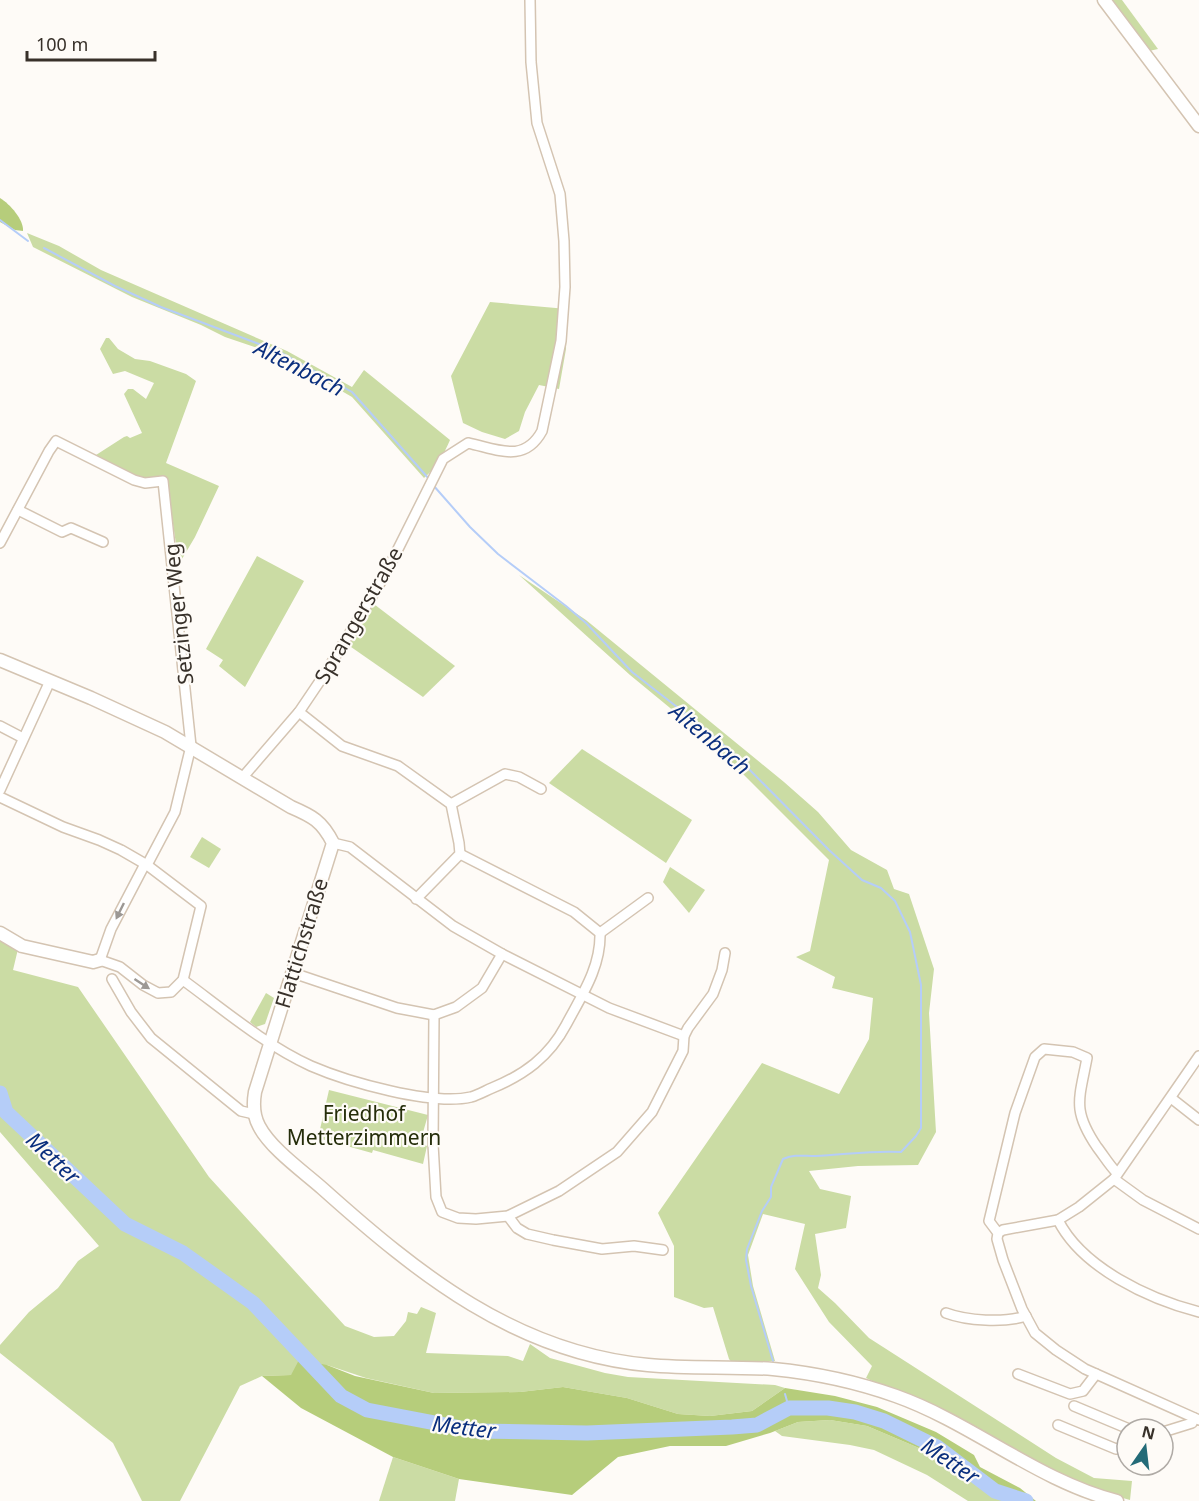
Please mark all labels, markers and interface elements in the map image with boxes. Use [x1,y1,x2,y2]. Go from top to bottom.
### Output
scale bar [27,24,154,62]
text: 100 m [36,32,88,56]
water label: Altenbach [248,331,350,402]
street label: Sprangerstraße [307,541,409,689]
street label: Setzinger Weg [157,542,199,686]
water label: Altenbach [663,694,758,781]
street label: Flattichstraße [268,875,334,1011]
one-way arrow [115,902,124,919]
one-way arrow [134,978,150,989]
park label: Friedhof Metterzimmern [287,1099,441,1151]
water label: Metter [20,1124,88,1191]
water label: Metter [430,1407,499,1445]
north arrow [1115,1417,1175,1477]
text: N [1140,1420,1158,1445]
water label: Metter [916,1430,987,1491]

